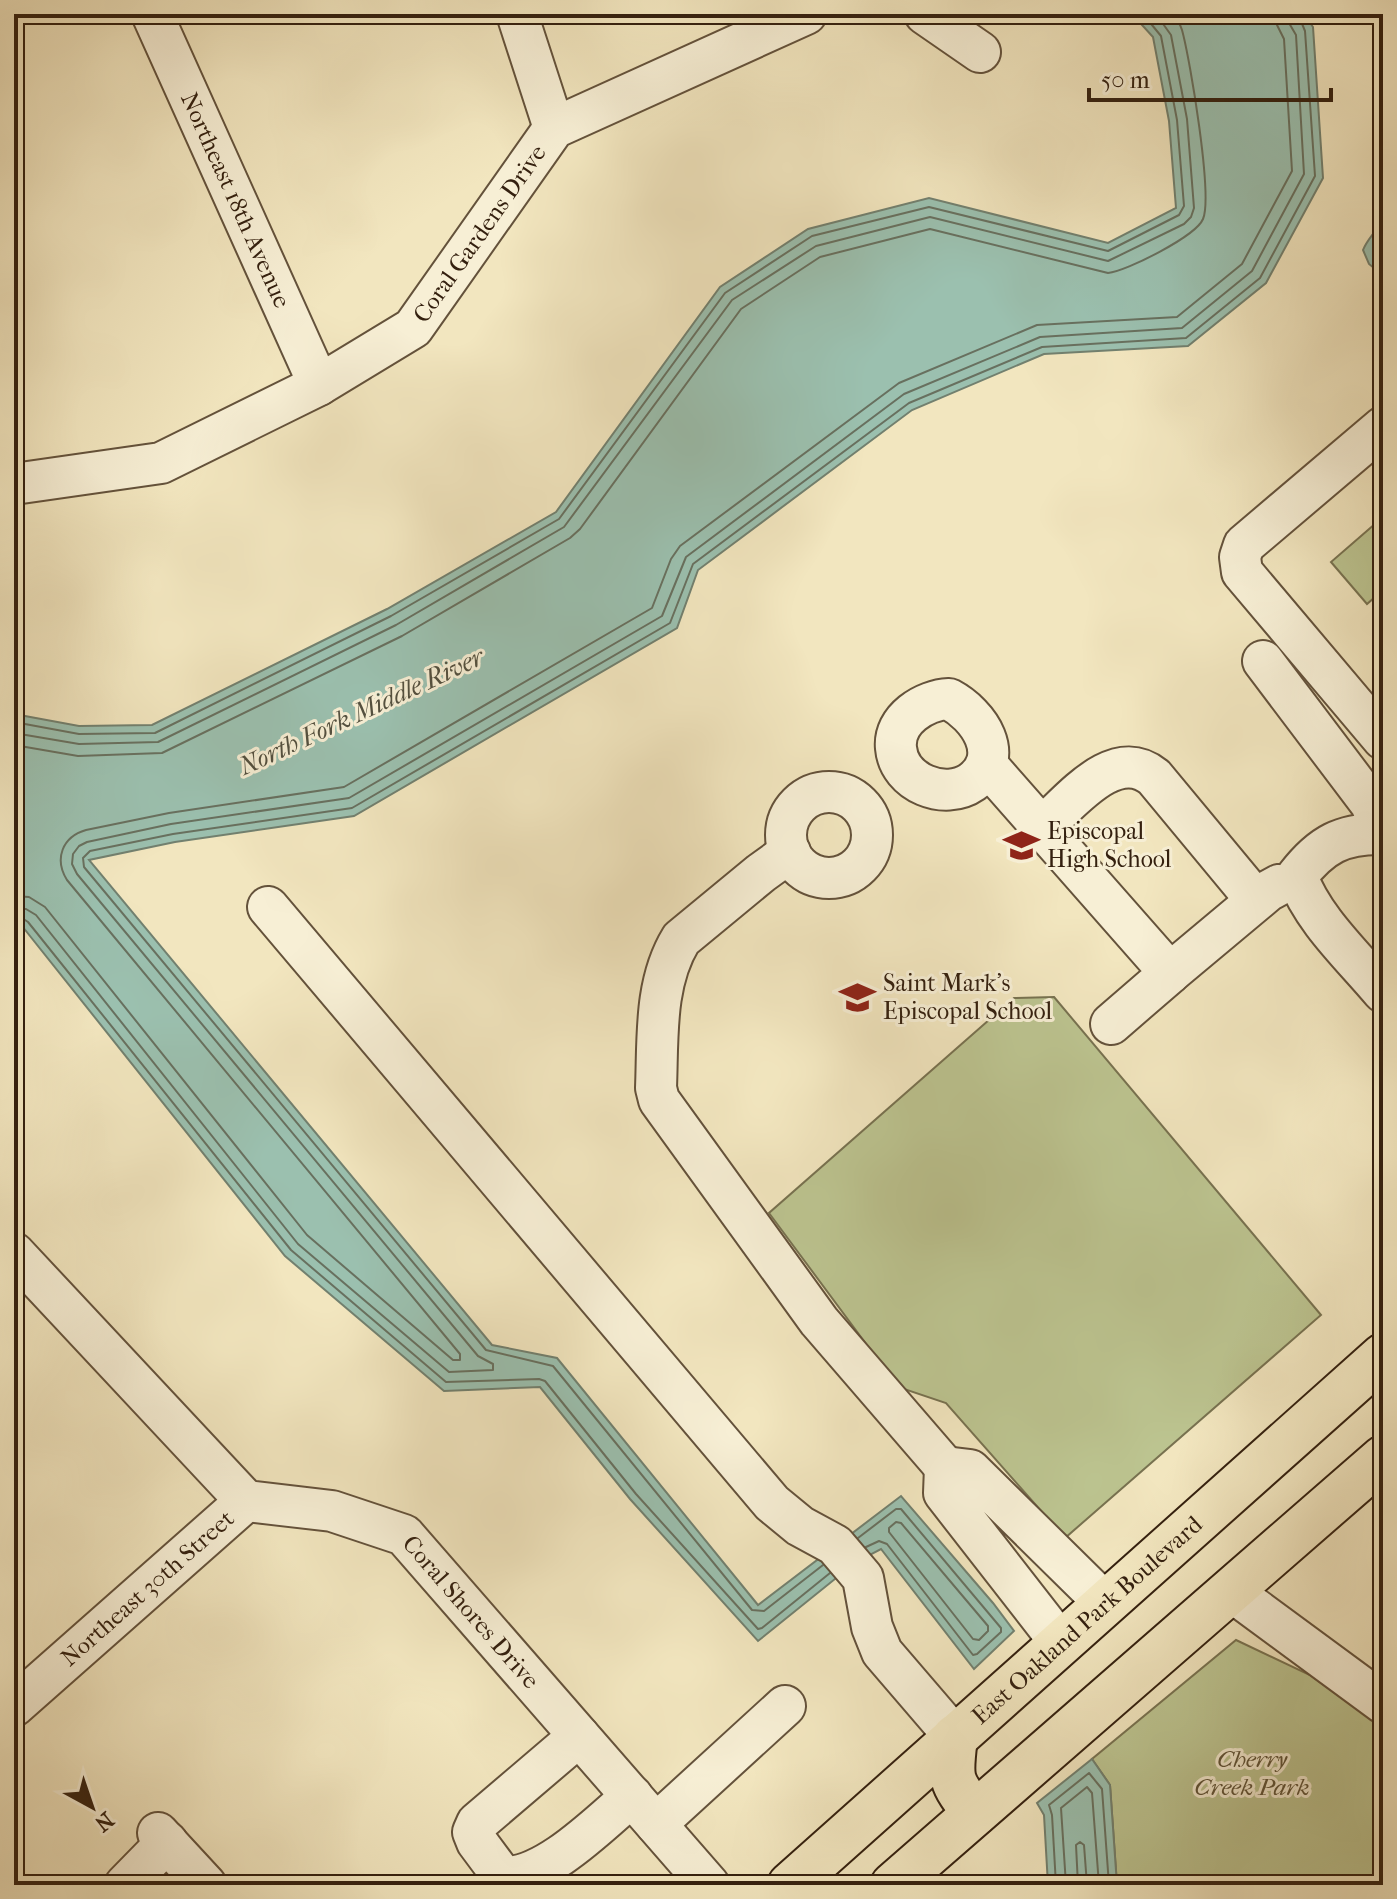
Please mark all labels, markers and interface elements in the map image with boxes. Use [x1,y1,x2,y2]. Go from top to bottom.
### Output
scale bar [1089,52,1331,102]
text: 50 m [1101,66,1150,94]
street label: Northeast 18th Avenue [175,88,296,312]
street label: Coral Gardens Drive [407,139,552,328]
water label: North Fork Middle River [233,640,491,782]
place label: Episcopal High School [1047,817,1172,873]
school or university icon: Episcopal High School [1002,826,1040,864]
place label: Saint Mark's Episcopal School [883,969,1053,1025]
school or university icon: Saint Mark's Episcopal School [838,978,876,1016]
street label: Northeast 30th Street [55,1504,240,1672]
street label: East Oakland Park Boulevard [966,1510,1208,1730]
street label: Coral Shores Drive [397,1530,545,1694]
park label: Cherry Creek Park [1194,1745,1310,1801]
north arrow [52,1767,132,1847]
text: N [89,1806,119,1837]

